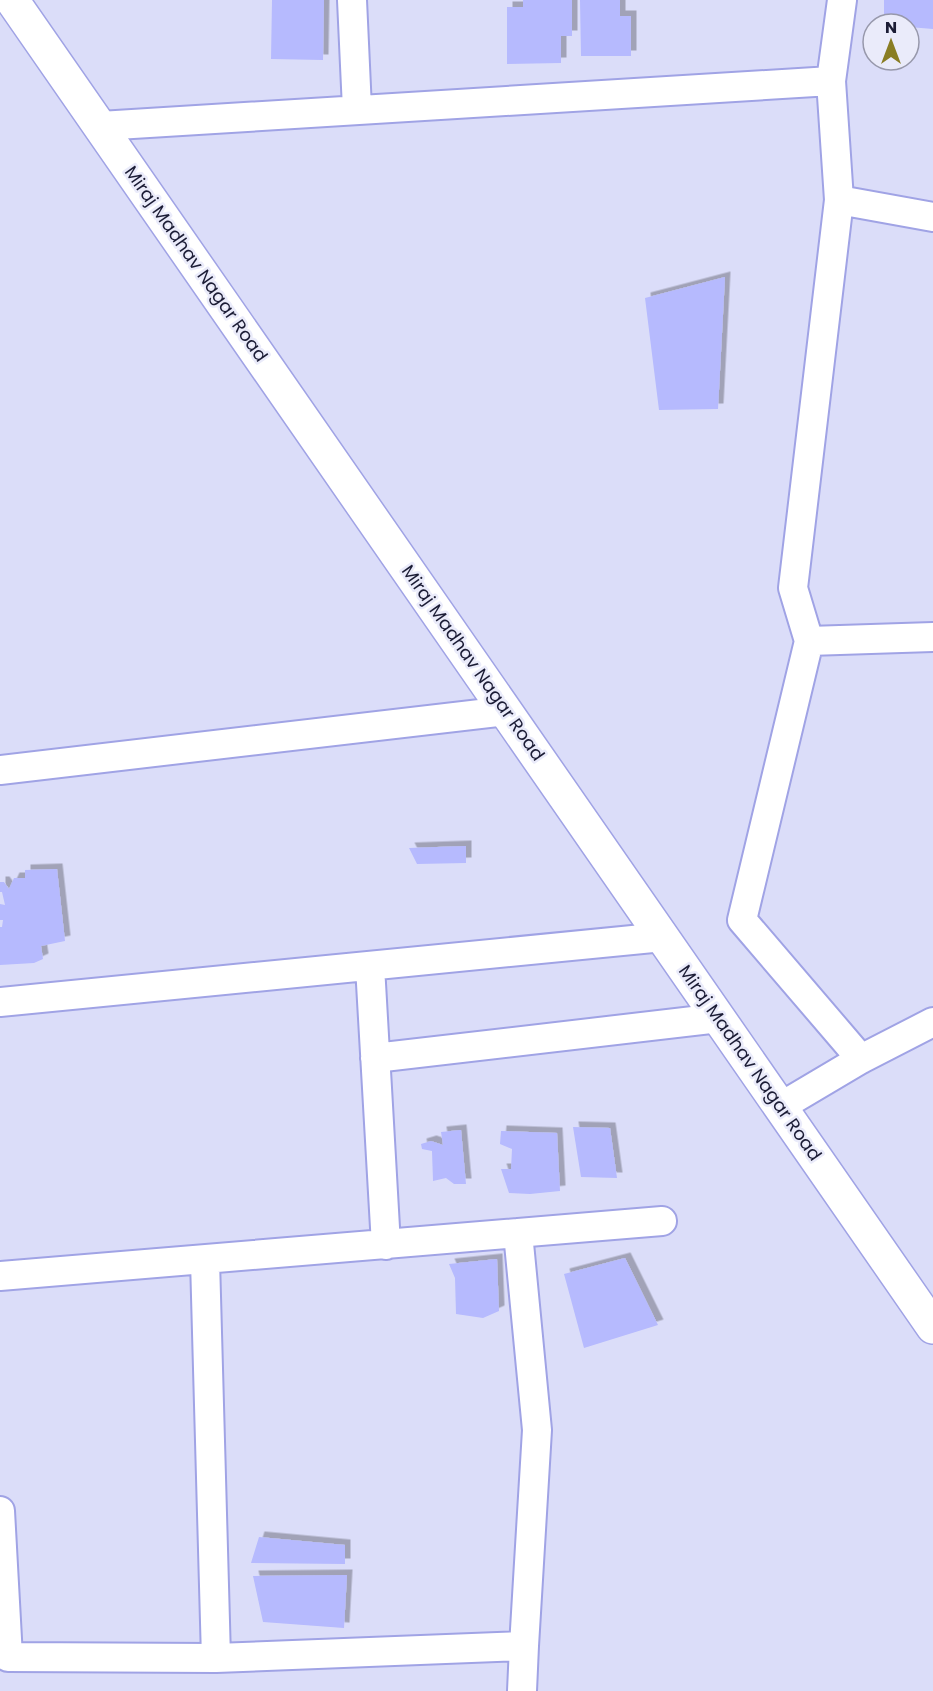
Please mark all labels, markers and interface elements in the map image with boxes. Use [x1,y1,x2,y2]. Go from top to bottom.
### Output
north arrow [861,12,921,72]
text: N [885,16,897,39]
street label: Miraj Madhav Nagar Road [119,161,274,367]
street label: Miraj Madhav Nagar Road [396,560,551,766]
street label: Miraj Madhav Nagar Road [673,960,828,1166]

